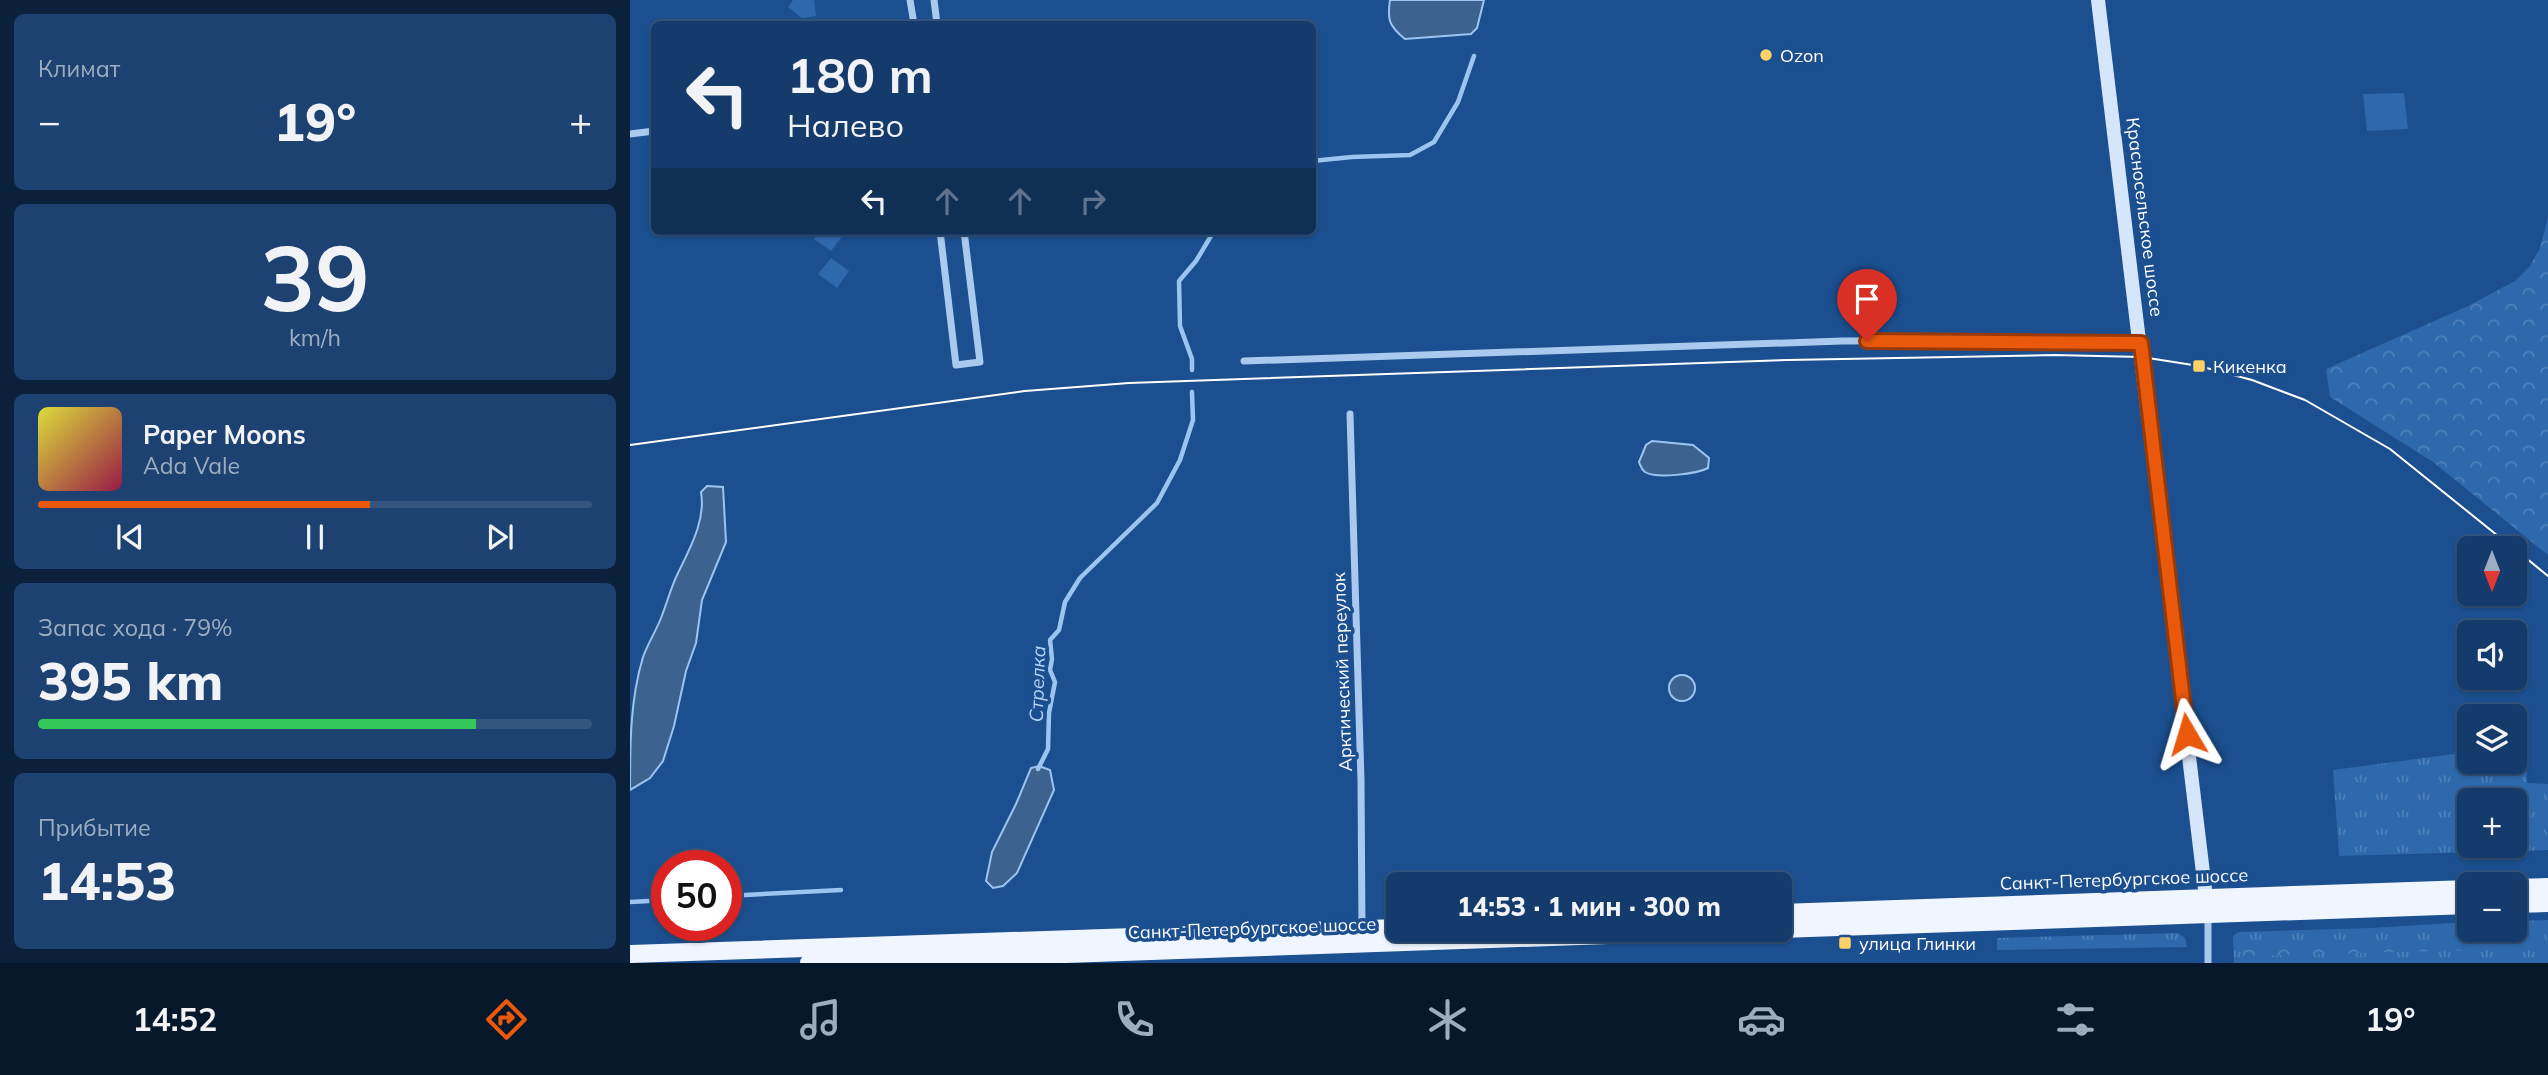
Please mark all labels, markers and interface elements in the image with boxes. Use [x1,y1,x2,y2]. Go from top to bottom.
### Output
text: 180 m [787,44,933,105]
place label: Ozon [1780,44,1824,67]
marker: Ozon [1758,47,1774,63]
icon: left [672,49,763,140]
text: Климат [38,54,120,83]
text: 19° [274,89,356,154]
text: − [38,97,61,145]
text: + [569,97,592,145]
text: Налево [787,105,904,145]
street label: Красносельское шоссе [2121,116,2169,318]
icon: left [855,182,893,220]
icon: ahead [928,182,966,220]
icon: ahead [1001,182,1039,220]
icon: right [1074,182,1112,220]
text: 39 [260,220,370,334]
pin [1837,269,1897,341]
icon: arrive [1848,280,1886,318]
text: km/h [289,323,341,352]
place label: Кикенка [2213,355,2287,378]
marker: Кикенка [2191,358,2207,374]
text: Paper Moons [143,418,306,451]
text: Ada Vale [143,451,240,480]
icon: previous [111,518,149,556]
icon: pause [296,518,334,556]
icon: next [481,518,519,556]
north arrow [2457,536,2527,606]
map controls [2457,536,2527,942]
street label: Арктический переулок [1327,572,1357,772]
text: Запас хода · 79% [38,613,233,642]
button: sound [2457,620,2527,690]
water label: Стрелка [1024,645,1050,723]
text: 395 km [38,648,223,713]
position arrow [2150,697,2224,771]
button: layers [2457,704,2527,774]
button: + [2457,788,2527,858]
text: Прибытие [38,813,151,842]
text: 14:53 [38,848,176,913]
speed limit sign: 50 [651,850,742,941]
street label: Санкт-Петербургское шоссе [1999,863,2249,895]
button: − [2457,872,2527,942]
text: 14:53 · 1 мин · 300 m [1457,890,1721,923]
street label: Санкт-Петербургское шоссе [1127,912,1377,944]
place label: улица Глинки [1859,932,1976,955]
marker: улица Глинки [1837,935,1853,951]
icon: directions [482,995,531,1044]
icon: music [796,995,845,1044]
icon: phone [1110,995,1159,1044]
icon: climate [1423,995,1472,1044]
icon: car [1737,995,1786,1044]
icon: filters [2051,995,2100,1044]
text: 14:52 [132,999,217,1039]
text: 19° [2365,999,2415,1039]

